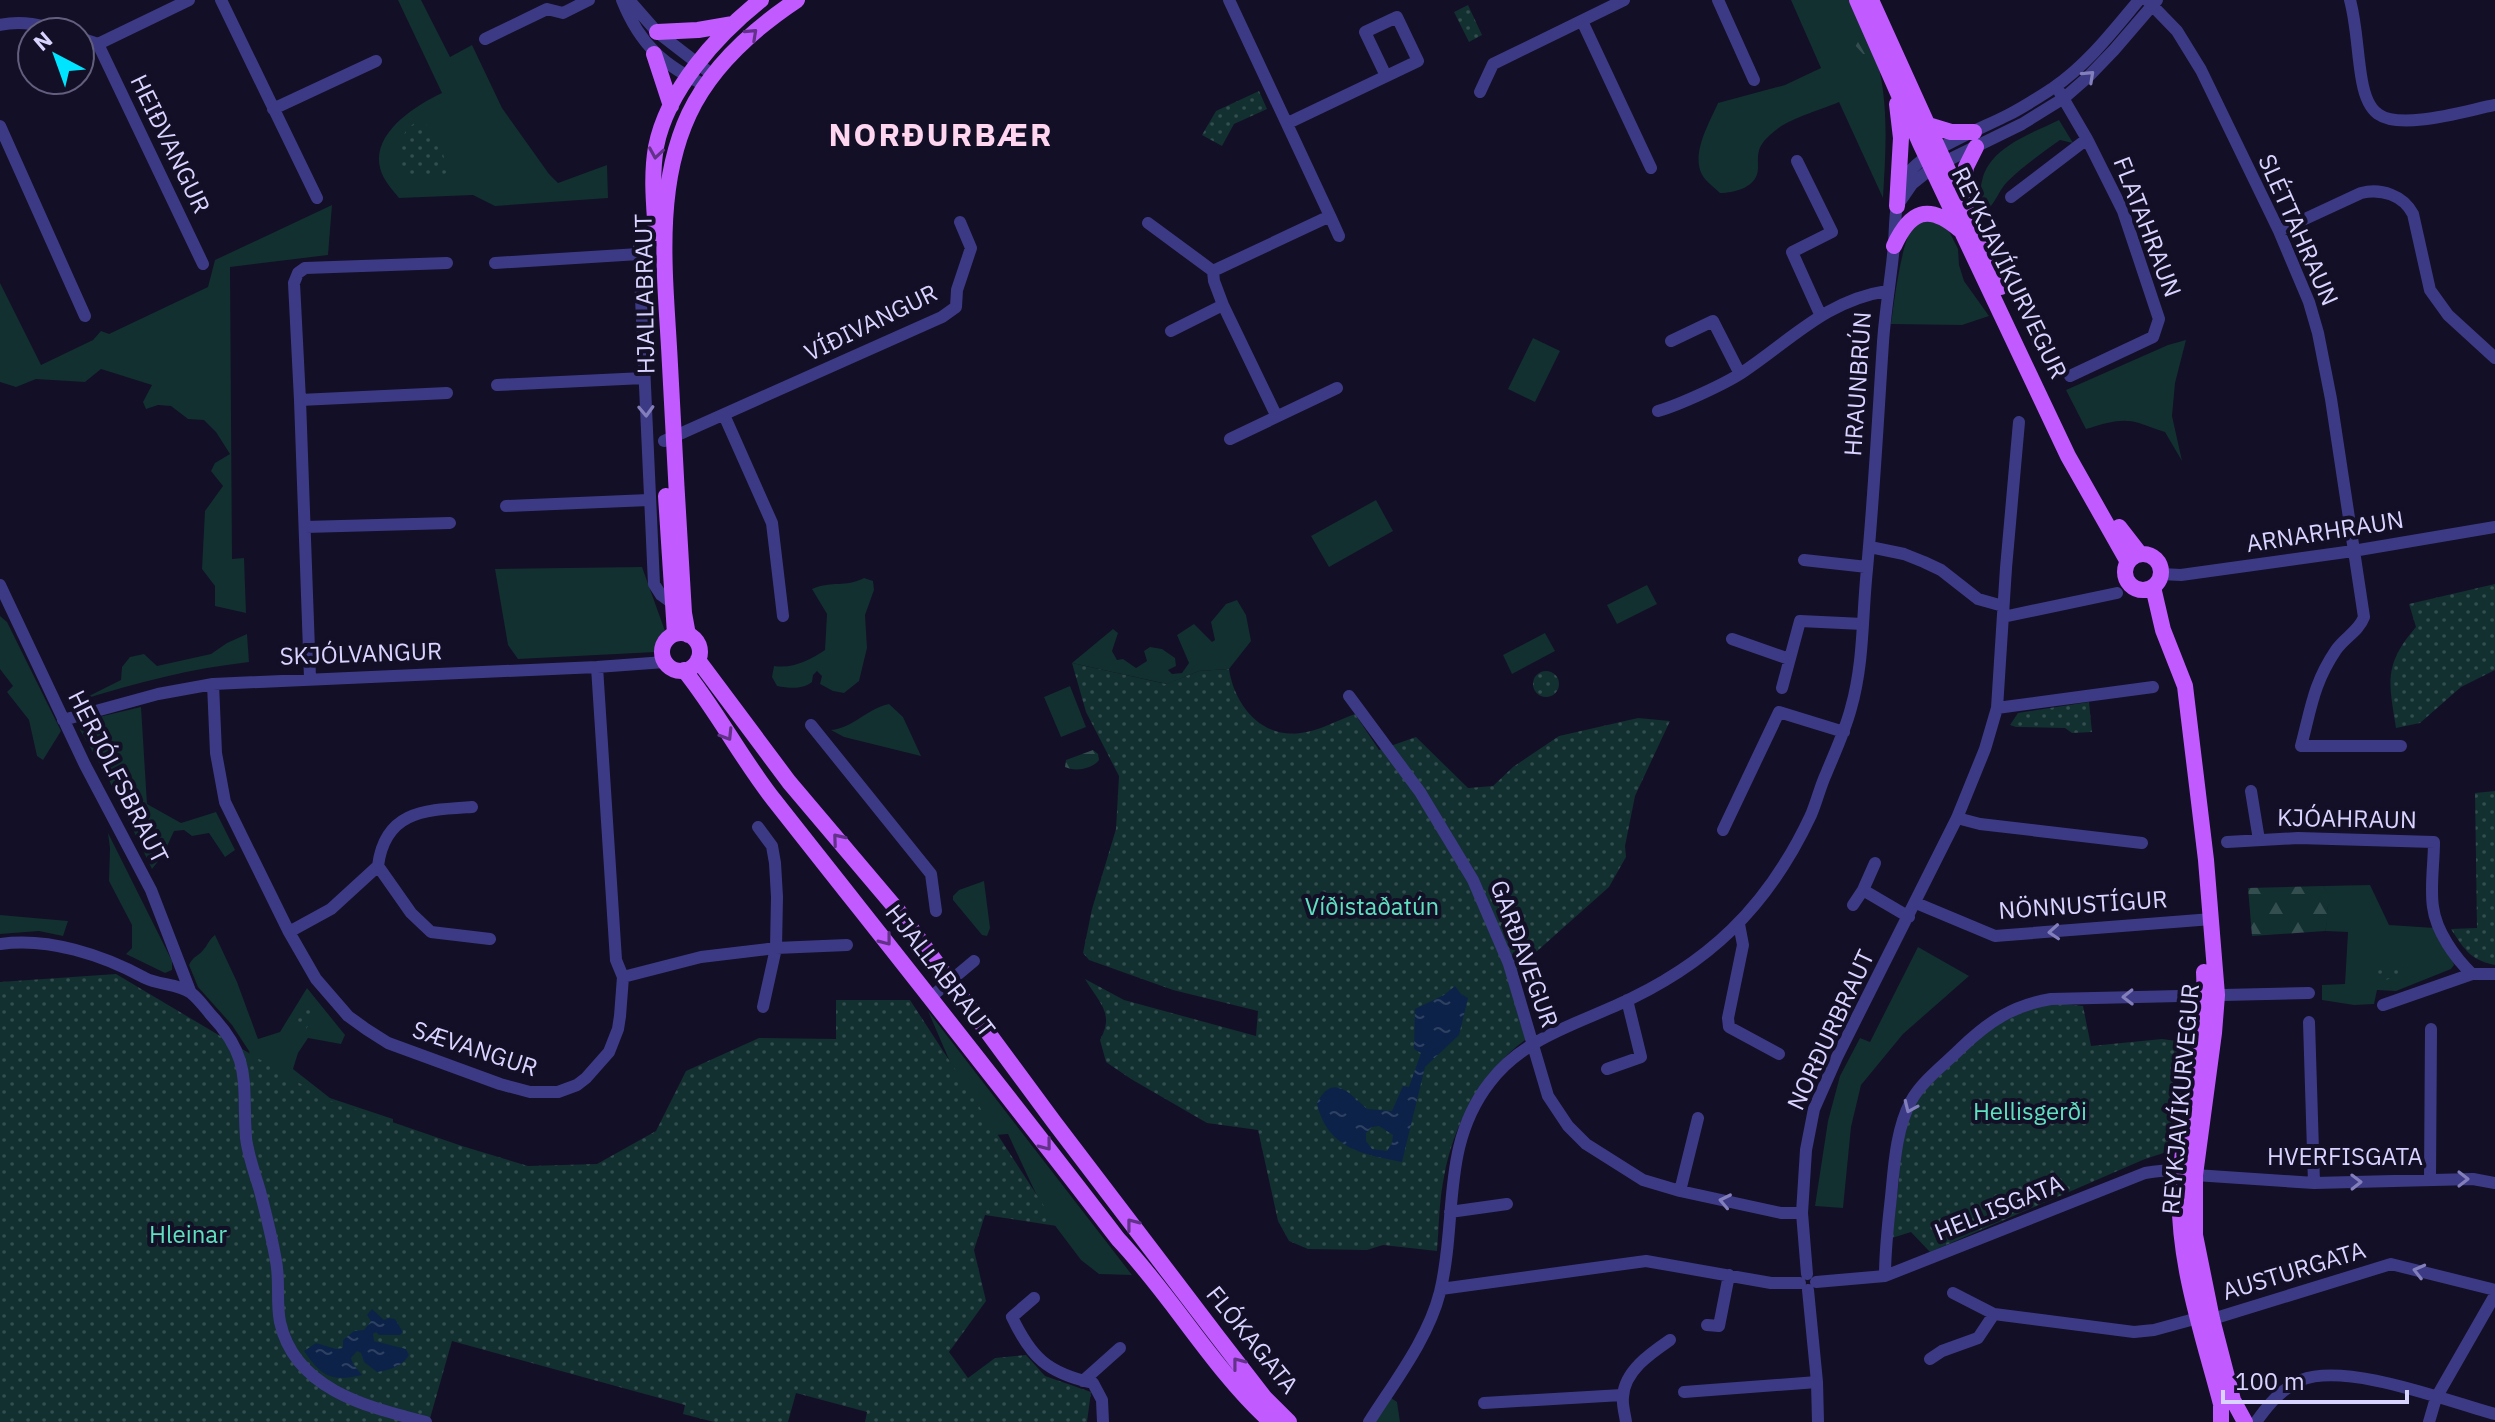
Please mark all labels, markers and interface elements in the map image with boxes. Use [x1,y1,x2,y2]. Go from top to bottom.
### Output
north arrow [16,16,96,96]
text: N [27,24,58,57]
one-way arrow [743,30,758,44]
street label: HEIÐVANGUR [123,69,218,218]
one-way arrow [2079,71,2094,85]
district label: NORÐURBÆR [828,113,1054,155]
one-way arrow [648,146,665,160]
street label: SLÉTTAHRAUN [2251,149,2347,310]
street label: FLATAHRAUN [2106,152,2189,301]
street label: REYKJAVÍKURVEGUR [1945,161,2075,384]
street label: HJALLABRAUT [627,213,661,375]
street label: VÍÐIVANGUR [799,276,942,368]
street label: HRAUNBRÚN [1836,311,1878,457]
one-way arrow [637,405,654,418]
street label: ARNARHRAUN [2244,503,2406,559]
street label: SKJÓLVANGUR [279,634,443,672]
street label: HERJÓLFSBRAUT [61,684,177,869]
one-way arrow [718,726,733,741]
street label: KJÓAHRAUN [2277,801,2417,835]
one-way arrow [833,834,848,849]
street label: GARÐAVEGUR [1483,876,1566,1032]
street label: NÖNNUSTÍGUR [1997,882,2168,926]
park label: Víðistaðatún [1305,890,1439,922]
street label: HJALLABRAUT [879,897,1003,1044]
one-way arrow [2047,923,2060,940]
one-way arrow [876,931,891,945]
street label: NORÐURBRAUT [1779,944,1881,1115]
street label: REYKJAVÍKURVEGUR [2154,982,2206,1216]
one-way arrow [2121,988,2134,1006]
street label: SÆVANGUR [409,1013,542,1083]
park label: Hellisgerði [1973,1095,2087,1127]
one-way arrow [1904,1098,1920,1113]
one-way arrow [1036,1136,1051,1150]
street label: HVERFISGATA [2267,1140,2423,1172]
street label: HELLISGATA [1929,1167,2068,1247]
one-way arrow [2457,1171,2470,1188]
one-way arrow [2350,1173,2363,1190]
one-way arrow [1719,1193,1732,1210]
park label: Hleinar [149,1218,227,1250]
one-way arrow [1127,1218,1141,1233]
street label: AUSTURGATA [2218,1233,2369,1307]
one-way arrow [2413,1264,2427,1281]
street label: FLÓKAGATA [1199,1279,1306,1400]
scale bar [2223,1354,2407,1404]
one-way arrow [1234,1357,1248,1372]
text: 100 m [2235,1365,2305,1397]

